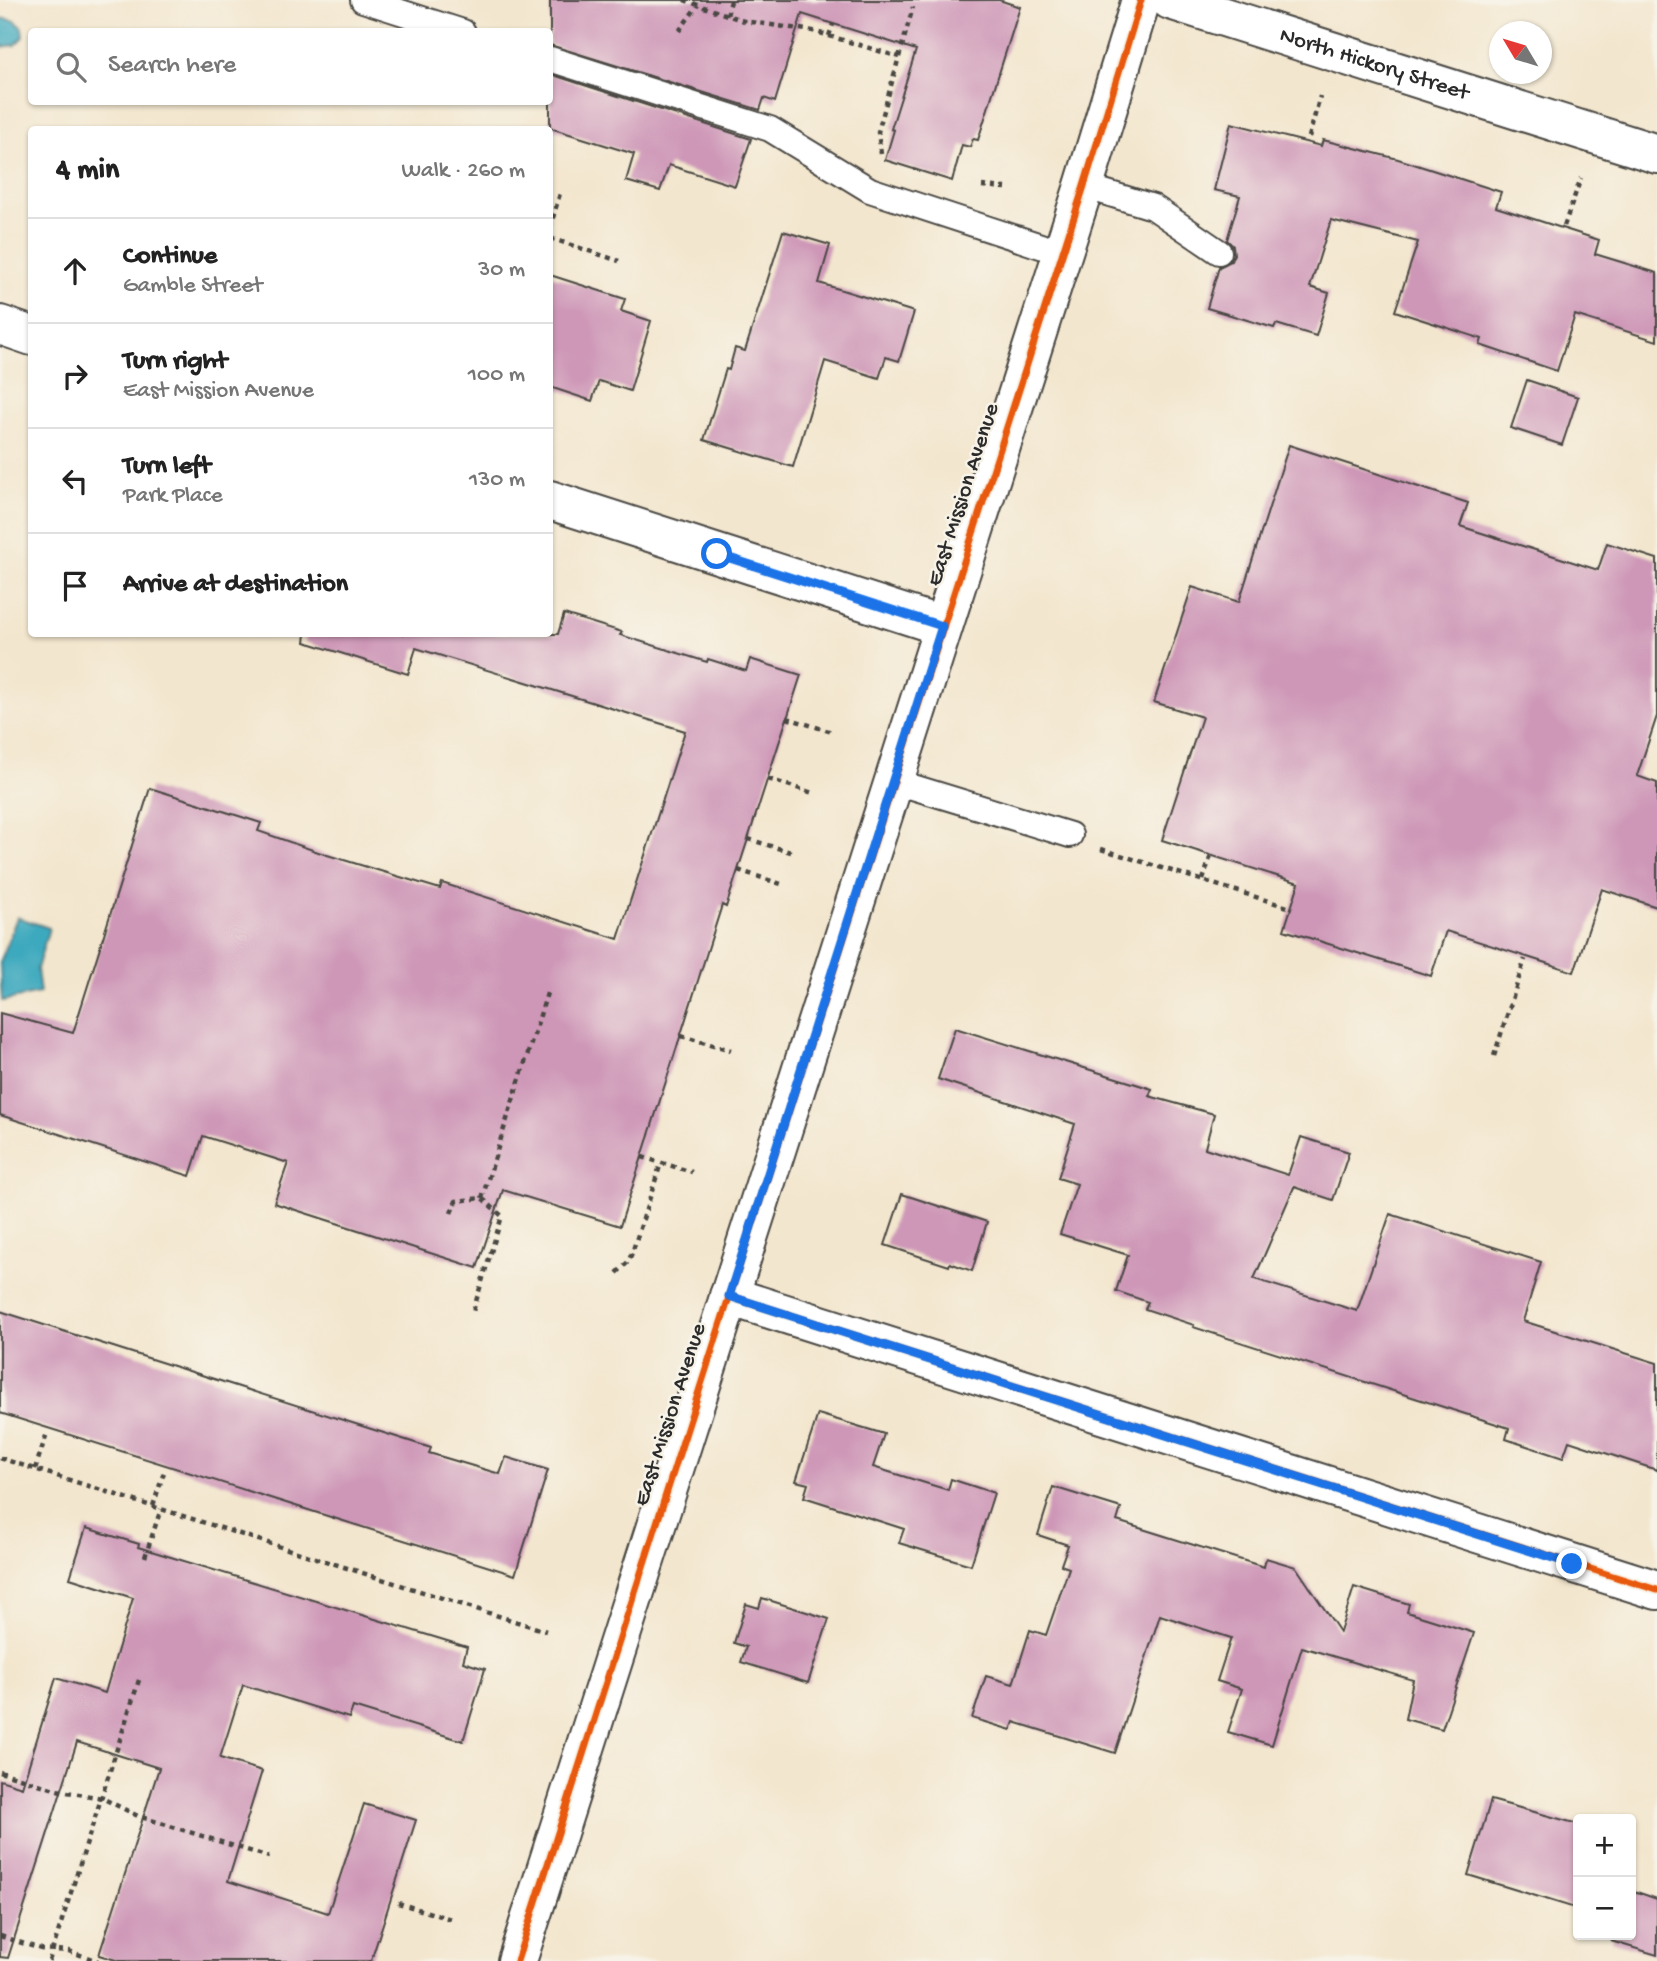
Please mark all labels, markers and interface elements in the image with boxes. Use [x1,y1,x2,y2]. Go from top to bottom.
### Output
north arrow [1489,21,1552,84]
street label: North Hickory Street [1276,22,1473,108]
search box [28,28,553,105]
icon: search [52,48,90,86]
text: Search here [108,51,236,82]
text: 4 min [56,154,119,189]
text: Walk · 260 m [401,158,525,185]
text: Continue [123,242,217,273]
icon: ahead [56,252,94,290]
text: 30 m [478,257,525,284]
text: Gamble Street [123,273,262,300]
text: Turn right [123,347,227,378]
icon: right [56,357,94,395]
text: 100 m [468,362,525,389]
text: East Mission Avenue [123,378,314,405]
street label: East Mission Avenue [922,399,1007,590]
text: Turn left [123,452,211,483]
icon: left [56,462,94,500]
text: 130 m [469,467,525,494]
text: Park Place [123,483,223,510]
route start [701,538,732,569]
icon: arrive [56,567,94,605]
text: Arrive at destination [123,570,348,601]
street label: East Mission Avenue [629,1319,714,1510]
route end [1556,1548,1587,1579]
map controls [1573,1814,1636,1940]
button: + [1573,1814,1636,1877]
button: − [1573,1877,1636,1940]

